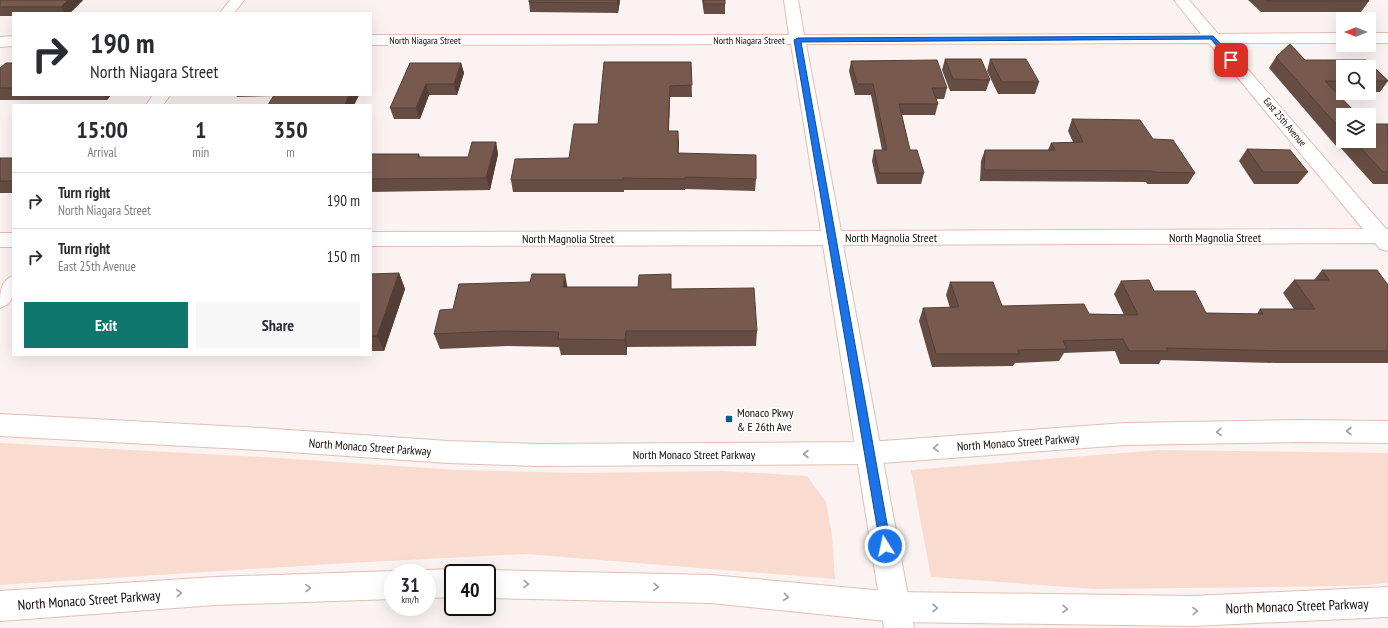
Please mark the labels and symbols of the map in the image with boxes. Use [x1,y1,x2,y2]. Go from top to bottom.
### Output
north arrow [1336,12,1376,52]
street label: North Niagara Street [389,34,461,47]
street label: North Niagara Street [713,34,785,47]
pin [1214,43,1248,77]
street label: East 25th Avenue [1261,95,1309,149]
street label: North Magnolia Street [845,230,938,245]
street label: North Magnolia Street [1169,230,1262,245]
street label: North Magnolia Street [522,231,615,246]
place label: Monaco Pkwy & E 26th Ave [737,405,794,434]
marker: Monaco Pkwy & E 26th Ave [724,414,734,424]
one-way arrow [1346,427,1352,435]
one-way arrow [1216,428,1222,436]
street label: North Monaco Street Parkway [956,430,1080,454]
street label: North Monaco Street Parkway [308,435,432,459]
one-way arrow [933,444,939,453]
street label: North Monaco Street Parkway [633,447,756,462]
one-way arrow [803,450,809,458]
position arrow [864,525,906,567]
speed limit sign: 40 [444,564,496,616]
one-way arrow [523,580,529,588]
one-way arrow [305,583,311,592]
one-way arrow [653,583,659,591]
street label: North Monaco Street Parkway [17,586,162,614]
one-way arrow [176,589,182,598]
one-way arrow [783,592,789,601]
street label: North Monaco Street Parkway [1225,594,1370,617]
one-way arrow [932,604,938,612]
one-way arrow [1062,605,1068,613]
one-way arrow [1192,606,1198,615]

